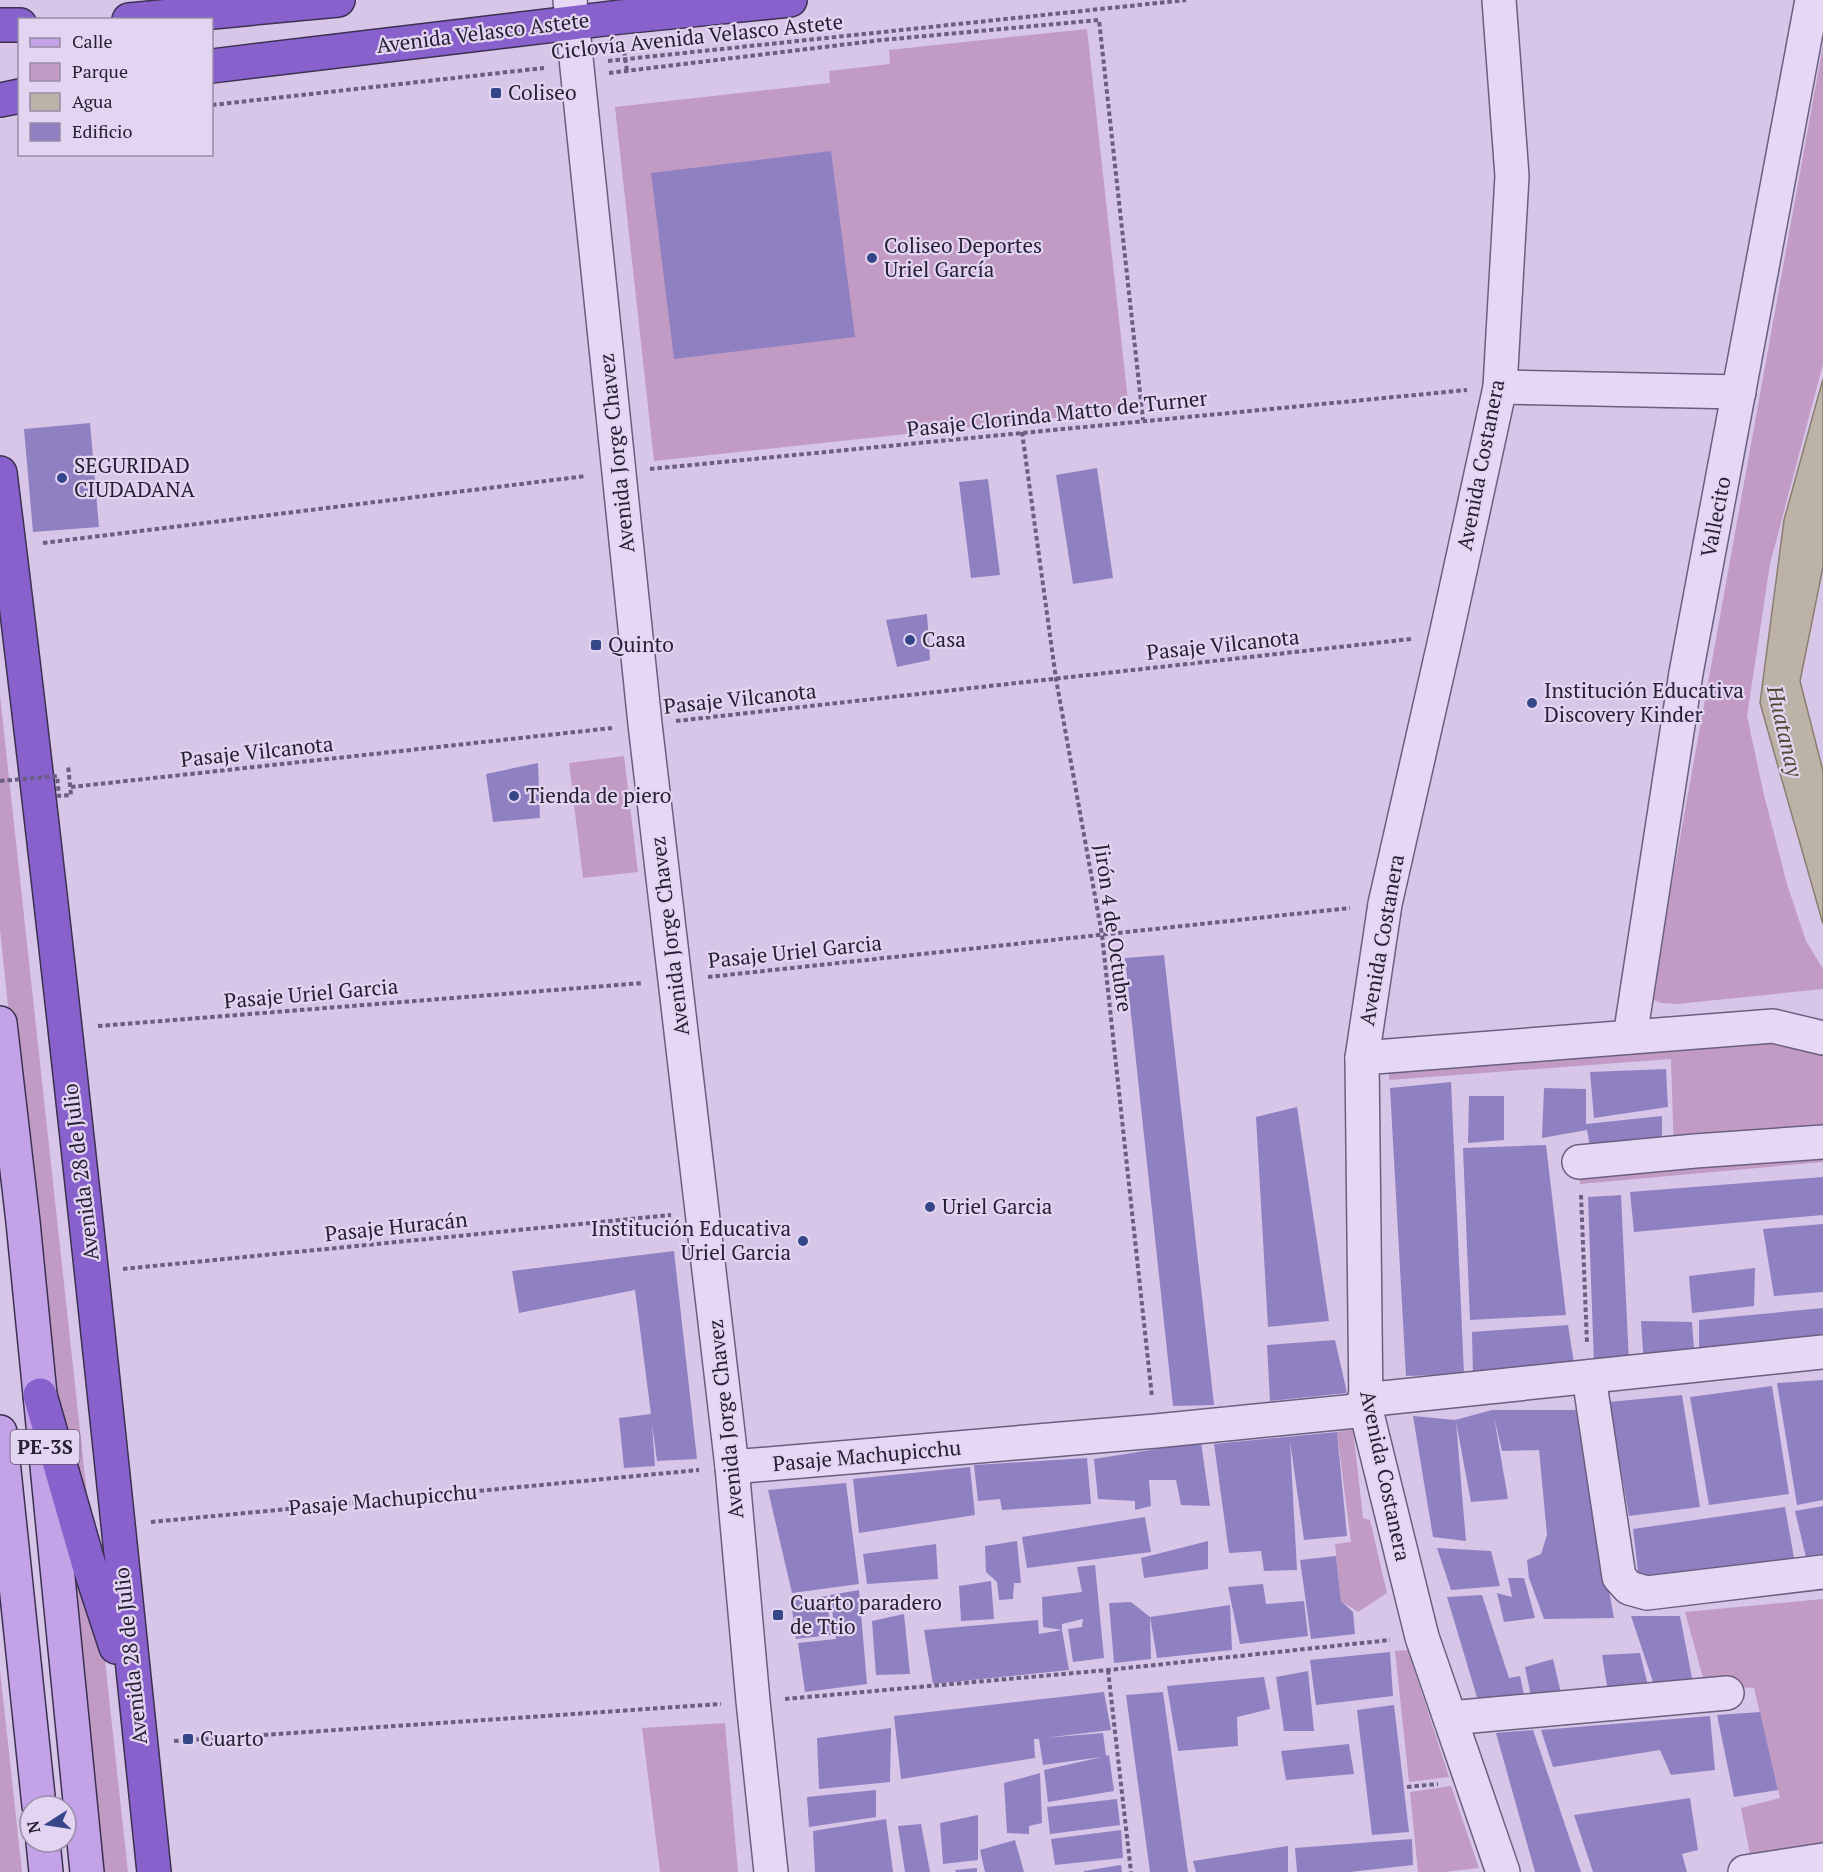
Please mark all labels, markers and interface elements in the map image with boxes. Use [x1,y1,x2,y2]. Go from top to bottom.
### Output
street label: Avenida Velasco Astete [375,5,591,59]
street label: Ciclovía Avenida Velasco Astete [549,7,844,65]
legend [18,18,213,156]
text: Calle [72,29,113,53]
text: Parque [72,59,128,83]
place label: Coliseo [508,78,577,106]
marker: Coliseo [489,86,503,100]
text: Agua [72,89,113,113]
text: Edificio [72,119,132,143]
place label: Coliseo Deportes Uriel García [884,231,1042,283]
marker: Coliseo Deportes Uriel García [865,251,879,265]
street label: Avenida Jorge Chavez [592,352,640,554]
street label: Avenida Costanera [1450,377,1510,553]
street label: Pasaje Clorinda Matto de Turner [905,383,1209,443]
place label: SEGURIDAD CIUDADANA [74,451,196,503]
marker: SEGURIDAD CIUDADANA [55,471,69,485]
street label: Vallecito [1693,474,1737,560]
street label: Pasaje Vilcanota [1145,622,1301,666]
place label: Casa [922,625,966,653]
place label: Quinto [608,630,674,658]
marker: Casa [903,633,917,647]
marker: Quinto [589,638,603,652]
street label: Pasaje Vilcanota [662,676,818,720]
place label: Institución Educativa Discovery Kinder [1544,676,1744,728]
water label: Huatanay [1761,682,1810,780]
marker: Institución Educativa Discovery Kinder [1525,696,1539,710]
street label: Pasaje Vilcanota [179,729,335,773]
place label: Tienda de piero [526,781,672,809]
marker: Tienda de piero [507,789,521,803]
street label: Avenida Jorge Chavez [643,835,695,1037]
street label: Jirón 4 de Octubre [1088,842,1140,1014]
street label: Avenida Costanera [1352,852,1410,1028]
street label: Pasaje Uriel Garcia [706,928,884,974]
street label: Pasaje Uriel Garcia [223,971,400,1015]
street label: Avenida 28 de Julio [55,1082,105,1262]
place label: Uriel Garcia [942,1192,1053,1220]
marker: Uriel Garcia [923,1200,937,1214]
street label: Pasaje Huracán [323,1205,469,1247]
place label: Institución Educativa Uriel Garcia [591,1214,791,1266]
marker: Institución Educativa Uriel Garcia [796,1234,810,1248]
street label: Avenida Jorge Chavez [701,1318,749,1520]
street label: Avenida Costanera [1354,1388,1418,1564]
road number: PE-3S [10,1430,80,1464]
street label: Pasaje Machupicchu [771,1433,962,1477]
street label: Pasaje Machupicchu [287,1477,478,1521]
street label: Avenida 28 de Julio [107,1566,153,1746]
place label: Cuarto paradero de Ttio [790,1588,942,1640]
marker: Cuarto paradero de Ttio [771,1608,785,1622]
place label: Cuarto [200,1724,264,1752]
marker: Cuarto [181,1732,195,1746]
north arrow [18,1794,78,1854]
text: N [21,1819,45,1835]

